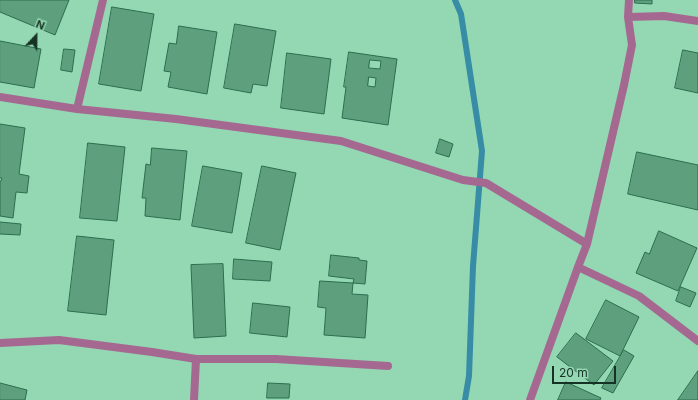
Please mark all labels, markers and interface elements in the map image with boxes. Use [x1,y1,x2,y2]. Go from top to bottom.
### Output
north arrow [16,16,56,56]
text: N [34,17,47,33]
scale bar [554,358,618,384]
text: 20 m [559,365,588,380]

